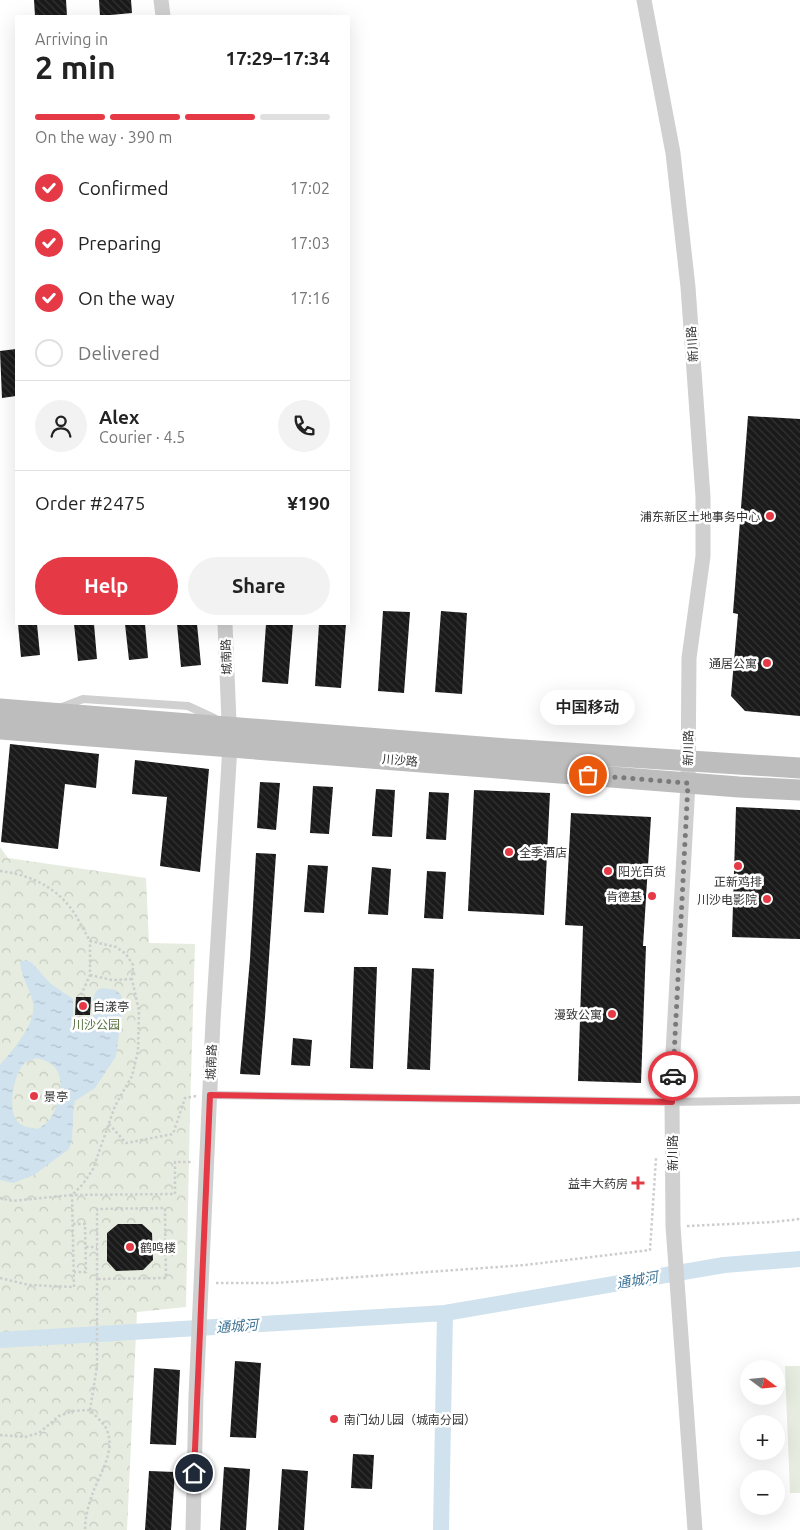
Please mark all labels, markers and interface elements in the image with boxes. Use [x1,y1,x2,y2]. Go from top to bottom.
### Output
text: Arriving in [35,30,108,48]
text: 17:29–17:34 [225,47,330,69]
text: 2 min [35,49,116,85]
text: On the way · 390 m [35,128,172,146]
icon: check [35,174,63,202]
text: Confirmed [78,177,169,199]
text: 17:02 [290,179,330,197]
icon: check [35,229,63,257]
text: Preparing [78,232,162,254]
text: 17:03 [290,234,330,252]
icon: check [35,284,63,312]
text: On the way [78,287,175,309]
text: 17:16 [290,289,330,307]
street label: 新川路 [684,326,700,362]
text: Delivered [78,342,160,364]
button: person [35,400,87,452]
button: phone [278,400,330,452]
text: Alex [99,406,139,428]
text: Courier · 4.5 [99,428,185,446]
text: Order #2475 [35,492,145,514]
text: ¥190 [287,492,330,514]
place label: 浦东新区土地事务中心 [640,510,760,523]
marker: 浦东新区土地事务中心 [764,510,776,522]
button: Help [35,557,178,615]
button: Share [188,557,330,615]
street label: 城南路 [219,639,233,675]
place label: 通居公寓 [709,657,757,670]
marker: 通居公寓 [761,657,773,669]
callout: 中国移动 [540,690,636,725]
text: 中国移动 [555,698,620,716]
street label: 新川路 [681,730,695,766]
street label: 川沙路 [381,752,419,768]
pin [567,754,609,796]
icon: bag [574,761,602,789]
marker: 全季酒店 [503,846,515,858]
place label: 全季酒店 [519,846,567,859]
marker: 正新鸡排 [732,860,744,872]
marker: 阳光百货 [602,865,614,877]
place label: 阳光百货 [618,865,666,878]
place label: 正新鸡排 [714,875,762,888]
place label: 肯德基 [606,890,642,903]
marker: 肯德基 [646,890,658,902]
place label: 川沙电影院 [697,893,757,906]
marker: 川沙电影院 [761,893,773,905]
marker: 白漾亭 [77,1000,89,1012]
place label: 白漾亭 [93,1000,129,1013]
place label: 漫致公寓 [554,1008,602,1021]
marker: 漫致公寓 [606,1008,618,1020]
park label: 川沙公园 [72,1018,120,1031]
street label: 城南路 [204,1044,218,1080]
courier [648,1051,698,1101]
icon: car [659,1062,687,1090]
marker: 景亭 [28,1090,40,1102]
place label: 景亭 [44,1090,68,1103]
street label: 新川路 [666,1135,679,1171]
place label: 益丰大药房 [568,1177,628,1190]
marker: 益丰大药房 [632,1177,644,1189]
marker: 鹤鸣楼 [124,1241,136,1253]
place label: 鹤鸣楼 [140,1241,176,1254]
water label: 通城河 [615,1268,662,1292]
water label: 通城河 [215,1316,261,1335]
north arrow [740,1360,785,1405]
map controls [740,1360,785,1515]
marker: 南门幼儿园（城南分园） [328,1413,340,1425]
place label: 南门幼儿园（城南分园） [344,1413,476,1426]
button: + [740,1415,785,1460]
pin [173,1452,215,1494]
icon: home [180,1459,208,1487]
button: − [740,1470,785,1515]

